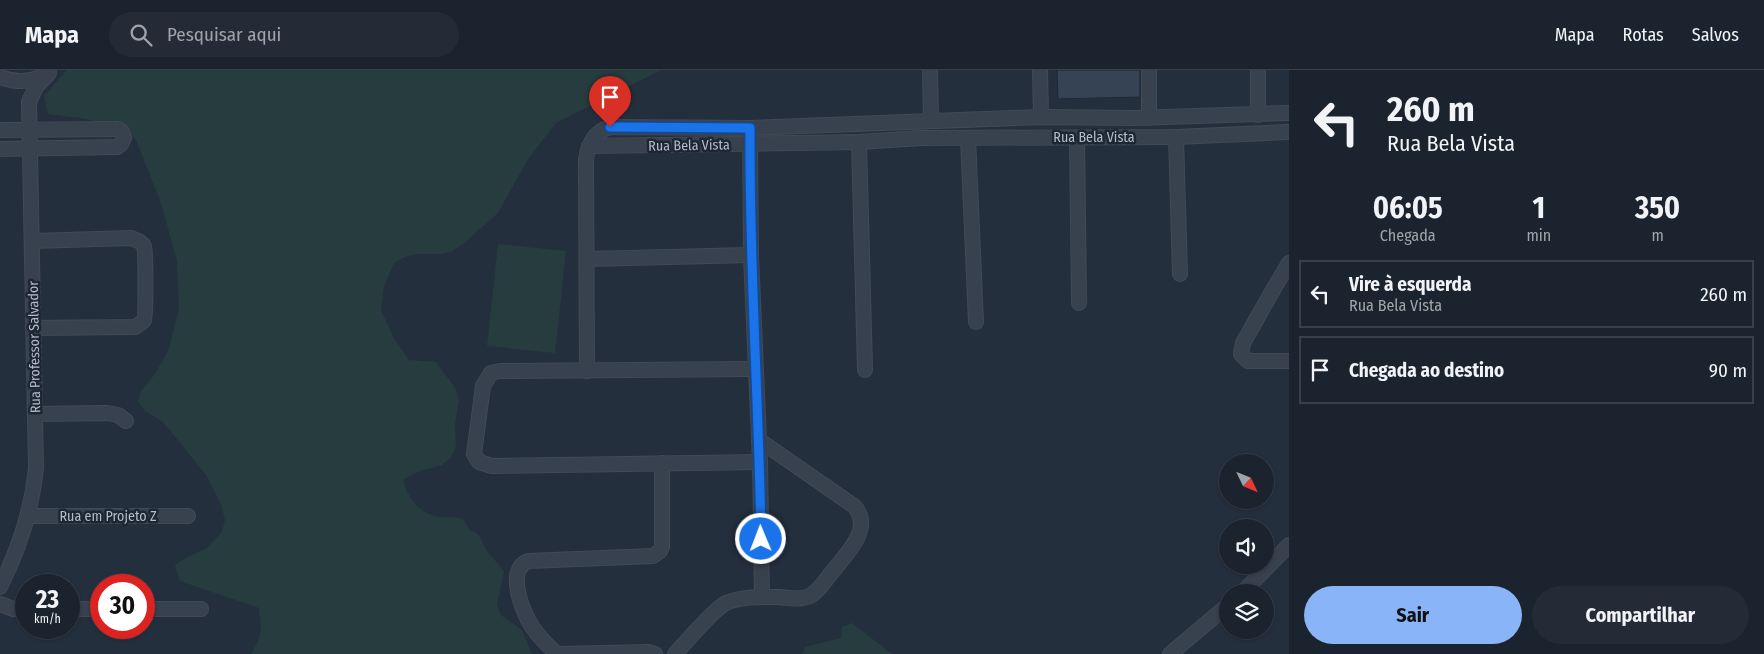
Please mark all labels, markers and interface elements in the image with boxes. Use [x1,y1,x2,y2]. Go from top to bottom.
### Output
search box [109,12,459,57]
text: Mapa [25,21,79,49]
icon: search [127,21,155,49]
text: Pesquisar aqui [167,23,281,46]
text: Mapa [1555,24,1595,46]
text: Rotas [1623,24,1664,46]
text: Salvos [1692,24,1739,46]
pin [589,76,631,127]
icon: arrive [596,83,624,111]
text: 260 m [1387,88,1475,130]
icon: left [1304,90,1369,155]
street label: Rua Bela Vista [1053,129,1135,146]
text: Rua Bela Vista [1387,130,1515,157]
street label: Rua Bela Vista [648,136,730,155]
text: 06:05 [1373,190,1443,226]
text: 1 [1533,190,1545,226]
text: 350 [1635,190,1680,226]
text: Chegada [1380,226,1436,245]
text: min [1526,226,1551,245]
text: m [1651,226,1664,245]
text: Vire à esquerda [1349,273,1471,296]
icon: left [1306,280,1334,308]
street label: Rua Professor Salvador [25,281,44,413]
text: 260 m [1700,283,1747,306]
text: Rua Bela Vista [1349,296,1442,315]
icon: arrive [1306,356,1334,384]
text: Chegada ao destino [1349,359,1504,382]
text: 90 m [1709,359,1747,382]
north arrow [1219,454,1274,509]
map controls [1219,454,1274,639]
street label: Rua em Projeto Z [59,508,157,525]
position arrow [734,512,786,564]
button: sound [1219,519,1274,574]
speed limit sign: 30 [90,574,155,639]
button: layers [1219,584,1274,639]
text: 23 [36,585,59,615]
button: Sair [1304,586,1522,644]
button: Compartilhar [1532,586,1749,644]
text: km/h [34,612,61,626]

